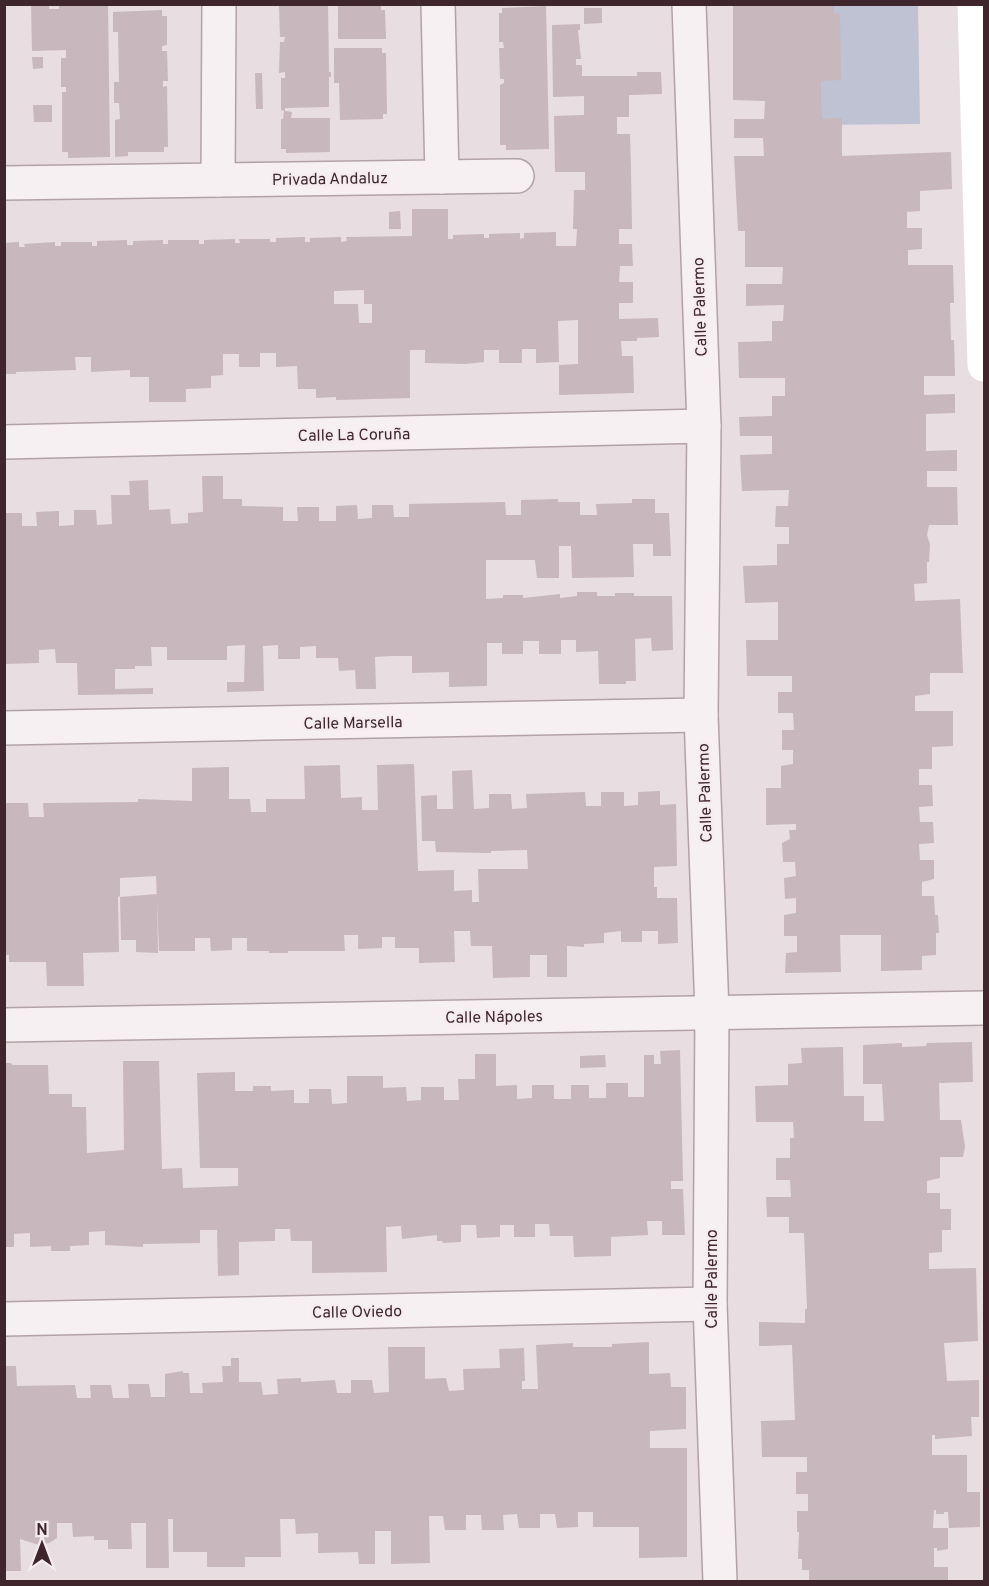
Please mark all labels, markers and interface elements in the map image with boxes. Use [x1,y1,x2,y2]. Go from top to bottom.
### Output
street label: Privada Andaluz [272,169,388,191]
street label: Calle Palermo [689,257,713,357]
street label: Calle La Coruña [298,425,410,447]
street label: Calle Marsella [303,713,403,735]
street label: Calle Palermo [694,743,718,843]
street label: Calle Nápoles [445,1007,543,1029]
street label: Calle Palermo [703,1229,723,1329]
street label: Calle Oviedo [312,1302,402,1324]
north arrow [12,1514,72,1574]
text: N [36,1521,48,1541]

